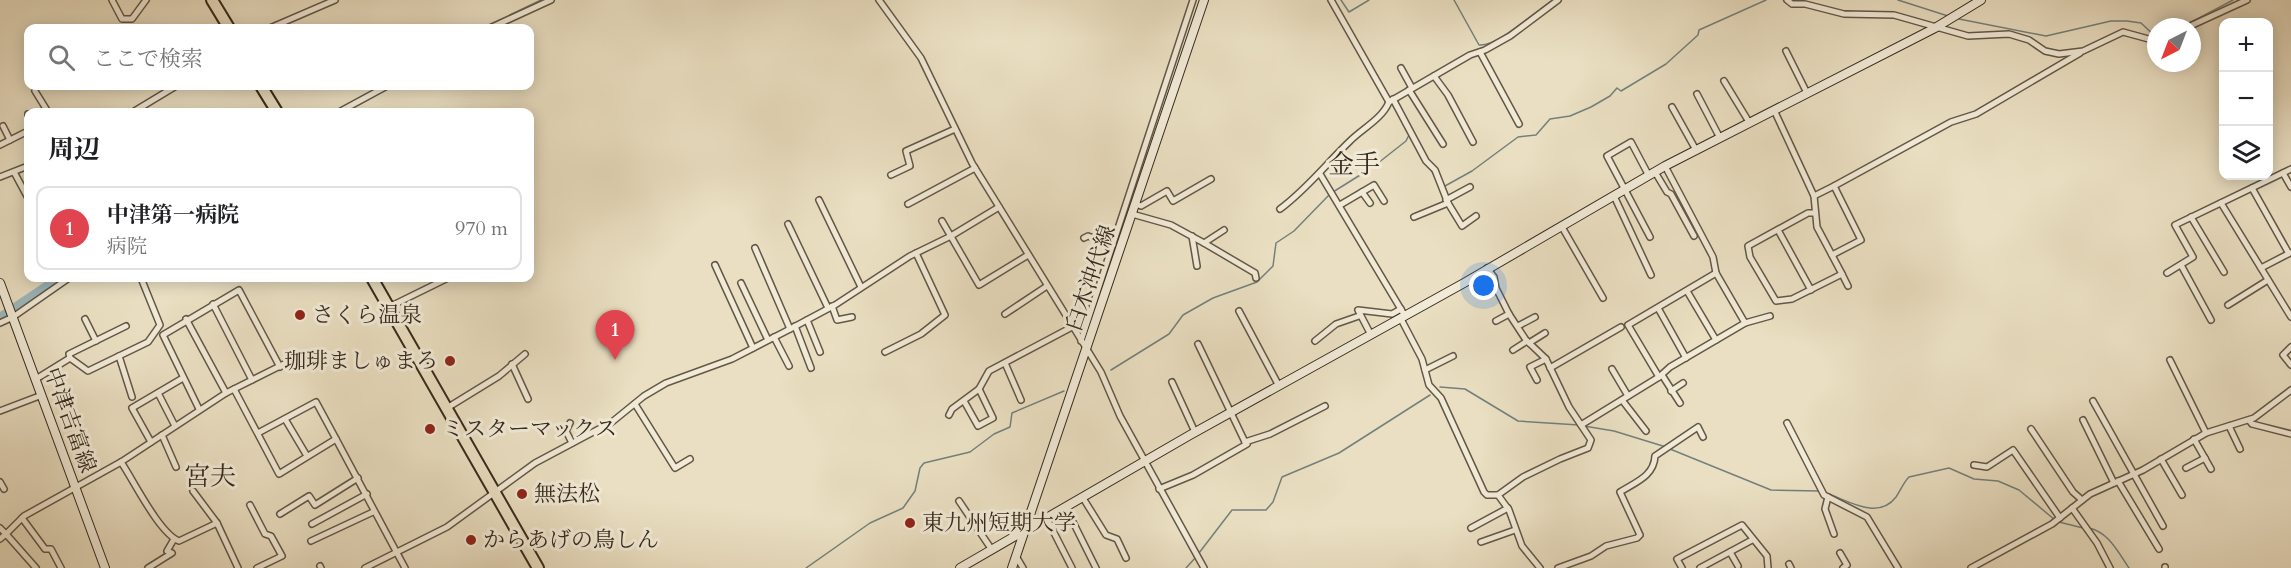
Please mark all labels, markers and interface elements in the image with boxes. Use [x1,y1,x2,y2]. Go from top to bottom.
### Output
north arrow [2147,18,2201,72]
map controls [2219,18,2273,180]
button: + [2219,18,2273,72]
search box [24,24,534,90]
icon: search [45,41,78,74]
text: ここで検索 [93,44,203,74]
button: − [2219,72,2273,126]
button: layers [2219,126,2273,180]
text: 周辺 [48,132,100,167]
district label: 金手 [1328,147,1380,182]
text: 中津第一病院 [107,200,239,230]
text: 1 [64,215,75,242]
text: 970 m [455,215,508,242]
street label: 臼木沖代線 [1059,221,1123,335]
text: 病院 [107,233,147,260]
your location [1469,271,1498,300]
place label: さくら温泉 [312,300,422,330]
marker: さくら温泉 [293,308,307,322]
pin: 1 [596,310,634,360]
place label: 珈琲ましゅまろ [284,346,438,376]
marker: 珈琲ましゅまろ [443,354,457,368]
street label: 中津吉富線 [37,363,103,477]
place label: ミスターマックス [442,414,617,444]
marker: ミスターマックス [423,422,437,436]
district label: 宮夫 [184,459,236,494]
place label: 無法松 [534,479,600,509]
marker: 無法松 [515,487,529,501]
place label: 東九州短期大学 [922,508,1076,538]
marker: 東九州短期大学 [903,516,917,530]
place label: からあげの鳥しん [483,525,659,555]
marker: からあげの鳥しん [464,533,478,547]

